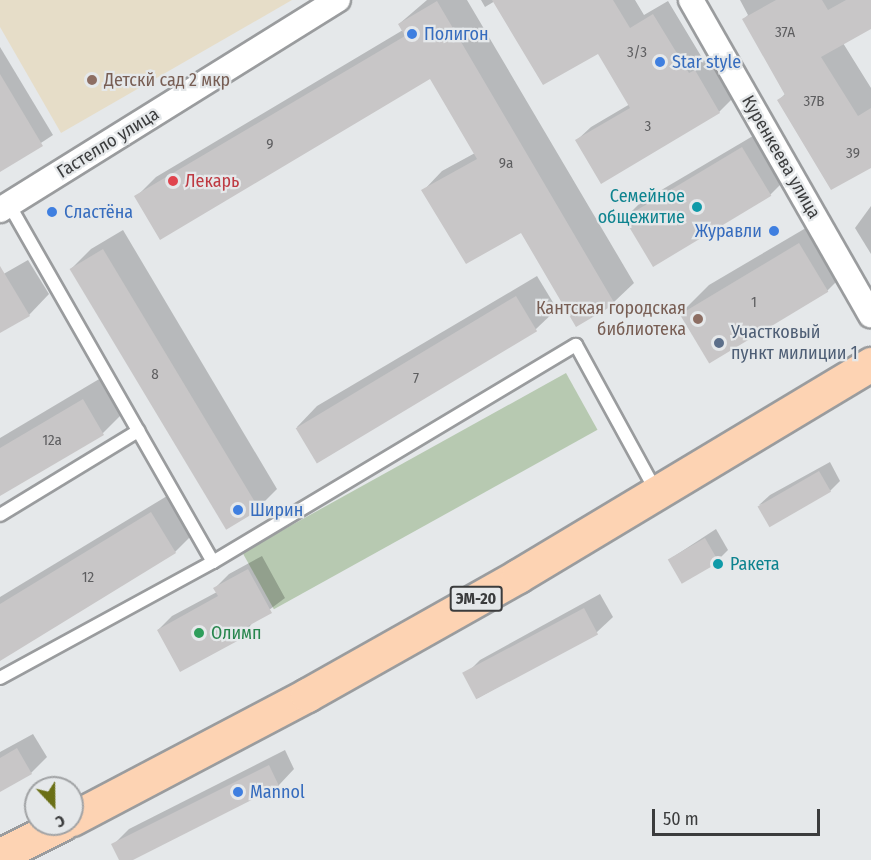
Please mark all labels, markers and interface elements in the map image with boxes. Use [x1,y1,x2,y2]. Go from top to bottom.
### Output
place label: Полигон [424,23,489,45]
house number: 37А [775,24,795,42]
marker: Полигон [405,27,419,41]
house number: 3/3 [627,44,647,62]
place label: Star style [672,51,741,73]
marker: Star style [653,55,667,69]
place label: Детскй сад 2 мкр [104,69,230,91]
marker: Детскй сад 2 мкр [85,73,99,87]
street label: Куренкеева улица [737,92,825,222]
house number: 37В [804,93,824,111]
street label: Гастелло улица [53,103,163,183]
house number: 3 [645,118,651,136]
house number: 9 [266,136,274,154]
house number: 39 [846,145,860,163]
house number: 9а [499,155,513,173]
place label: Лекарь [185,170,239,192]
marker: Лекарь [166,174,180,188]
place label: Семейное общежитие [598,186,685,228]
marker: Семейное общежитие [690,200,704,214]
place label: Сластёна [64,201,133,223]
marker: Сластёна [45,205,59,219]
place label: Журавли [695,220,762,242]
marker: Журавли [767,224,781,238]
house number: 1 [751,294,757,312]
place label: Кантская городская библиотека [536,298,686,340]
marker: Кантская городская библиотека [691,312,705,326]
place label: Участковый пункт милиции 1 [731,322,858,364]
marker: Участковый пункт милиции 1 [712,336,726,350]
house number: 8 [151,366,159,384]
house number: 7 [413,370,419,388]
house number: 12a [42,432,62,450]
place label: Ширин [250,499,303,521]
marker: Ширин [231,503,245,517]
place label: Ракета [730,553,780,575]
marker: Ракета [711,557,725,571]
house number: 12 [82,569,94,587]
road number: ЭМ-20 [449,586,503,612]
place label: Олимп [211,622,262,644]
marker: Олимп [192,626,206,640]
north arrow [24,776,84,836]
place label: Mannol [250,781,305,803]
marker: Mannol [231,785,245,799]
scale bar [655,797,823,835]
text: 50 m [663,808,699,830]
text: С [53,811,68,832]

